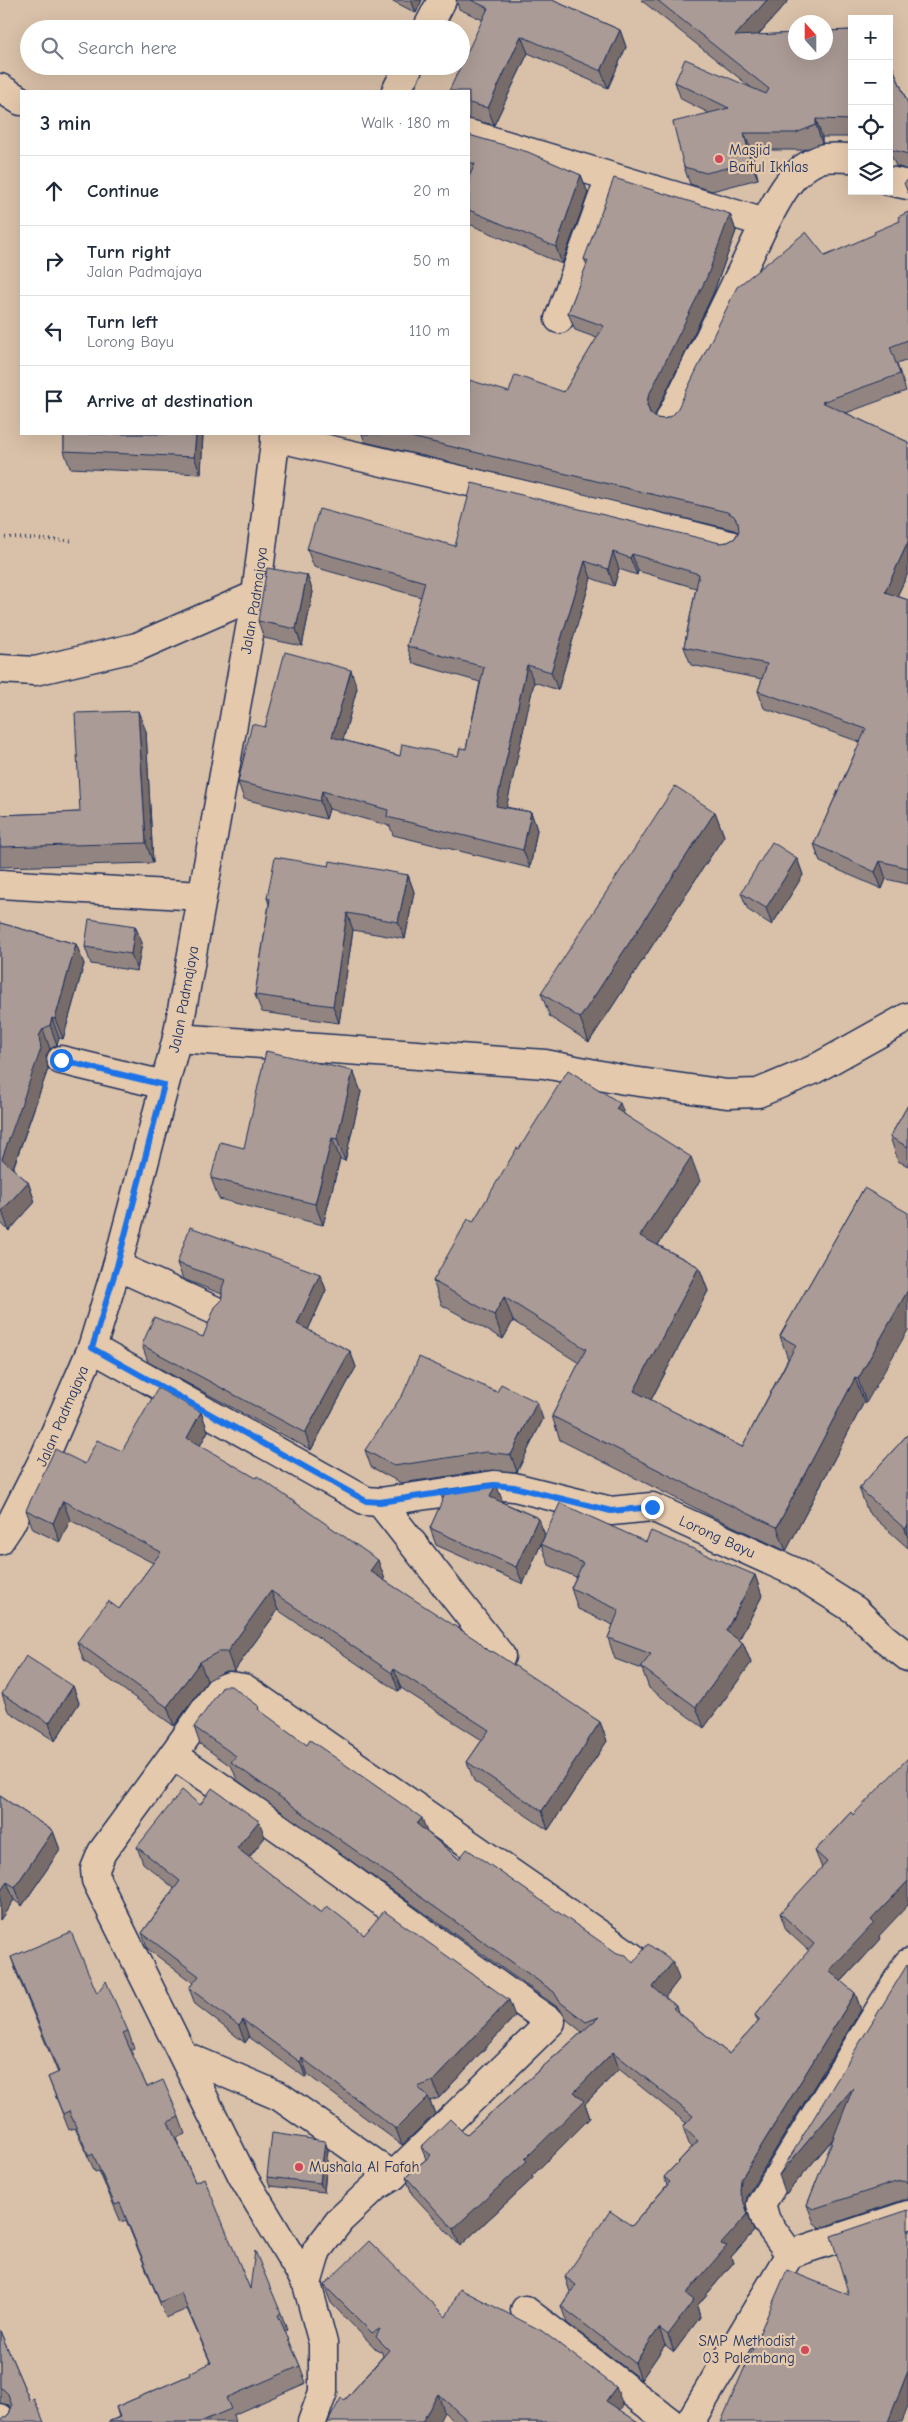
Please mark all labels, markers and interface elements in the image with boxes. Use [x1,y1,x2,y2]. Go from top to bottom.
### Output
north arrow [788,15,833,60]
map controls [848,15,893,195]
button: + [848,15,893,60]
search box [20,20,470,75]
icon: search [38,34,66,62]
text: Search here [78,37,177,59]
button: − [848,60,893,105]
button: locate [848,105,893,150]
text: 3 min [40,111,91,135]
text: Walk · 180 m [361,114,450,132]
place label: Masjid Baitul Ikhlas [729,141,808,176]
button: layers [848,150,893,195]
marker: Masjid Baitul Ikhlas [713,153,725,165]
icon: ahead [40,177,68,205]
text: Continue [87,180,159,202]
text: 20 m [413,182,450,200]
text: Turn right [87,241,171,263]
icon: right [40,247,68,275]
text: 50 m [413,252,450,270]
text: Jalan Padmajaya [87,263,202,281]
text: Turn left [87,311,158,333]
icon: left [40,317,68,345]
text: 110 m [409,322,450,340]
text: Lorong Bayu [87,333,174,351]
icon: arrive [40,387,68,415]
text: Arrive at destination [87,390,253,412]
street label: Jalan Padmajaya [237,546,271,655]
street label: Jalan Padmajaya [165,944,202,1055]
route start [50,1049,73,1072]
street label: Jalan Padmajaya [32,1363,92,1469]
route end [641,1496,664,1519]
street label: Lorong Bayu [676,1512,758,1562]
place label: Mushala Al Fafah [309,2158,420,2176]
marker: Mushala Al Fafah [293,2161,305,2173]
place label: SMP Methodist 03 Palembang [699,2332,796,2367]
marker: SMP Methodist 03 Palembang [799,2344,811,2356]

